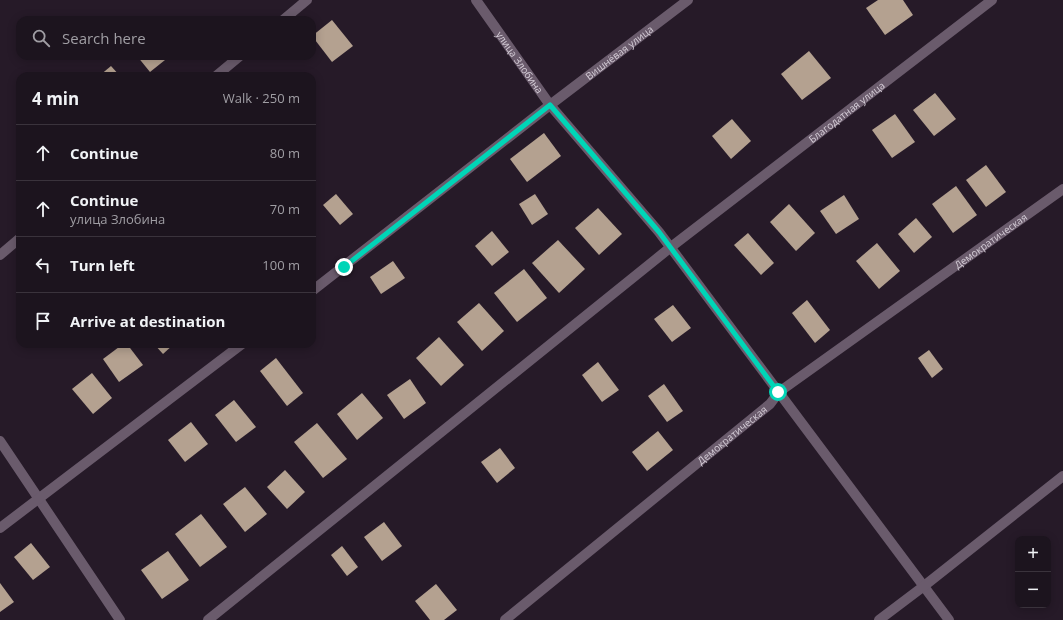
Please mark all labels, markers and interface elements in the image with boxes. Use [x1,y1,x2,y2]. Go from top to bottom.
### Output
search box [16,16,316,60]
street label: Вишнёвая улица [582,22,656,83]
icon: search [30,27,52,49]
text: Search here [62,28,146,48]
street label: улица Злобина [493,28,547,96]
street label: Благодатная улица [805,78,888,146]
text: 4 min [32,87,79,110]
text: Walk · 250 m [223,89,300,107]
icon: ahead [32,142,54,164]
text: Continue [70,143,138,163]
text: 80 m [270,144,300,162]
text: Continue [70,190,138,210]
icon: ahead [32,198,54,220]
text: 70 m [270,200,300,218]
text: улица Злобина [70,210,165,228]
street label: Демократическая [951,210,1030,272]
icon: left [32,254,54,276]
text: Turn left [70,255,135,275]
text: 100 m [262,256,300,274]
route end [335,258,353,276]
icon: arrive [32,310,54,332]
text: Arrive at destination [70,311,225,331]
route start [769,383,787,401]
street label: Демократическая [694,402,770,468]
map controls [1015,536,1051,608]
button: + [1015,536,1051,572]
button: − [1015,572,1051,608]

